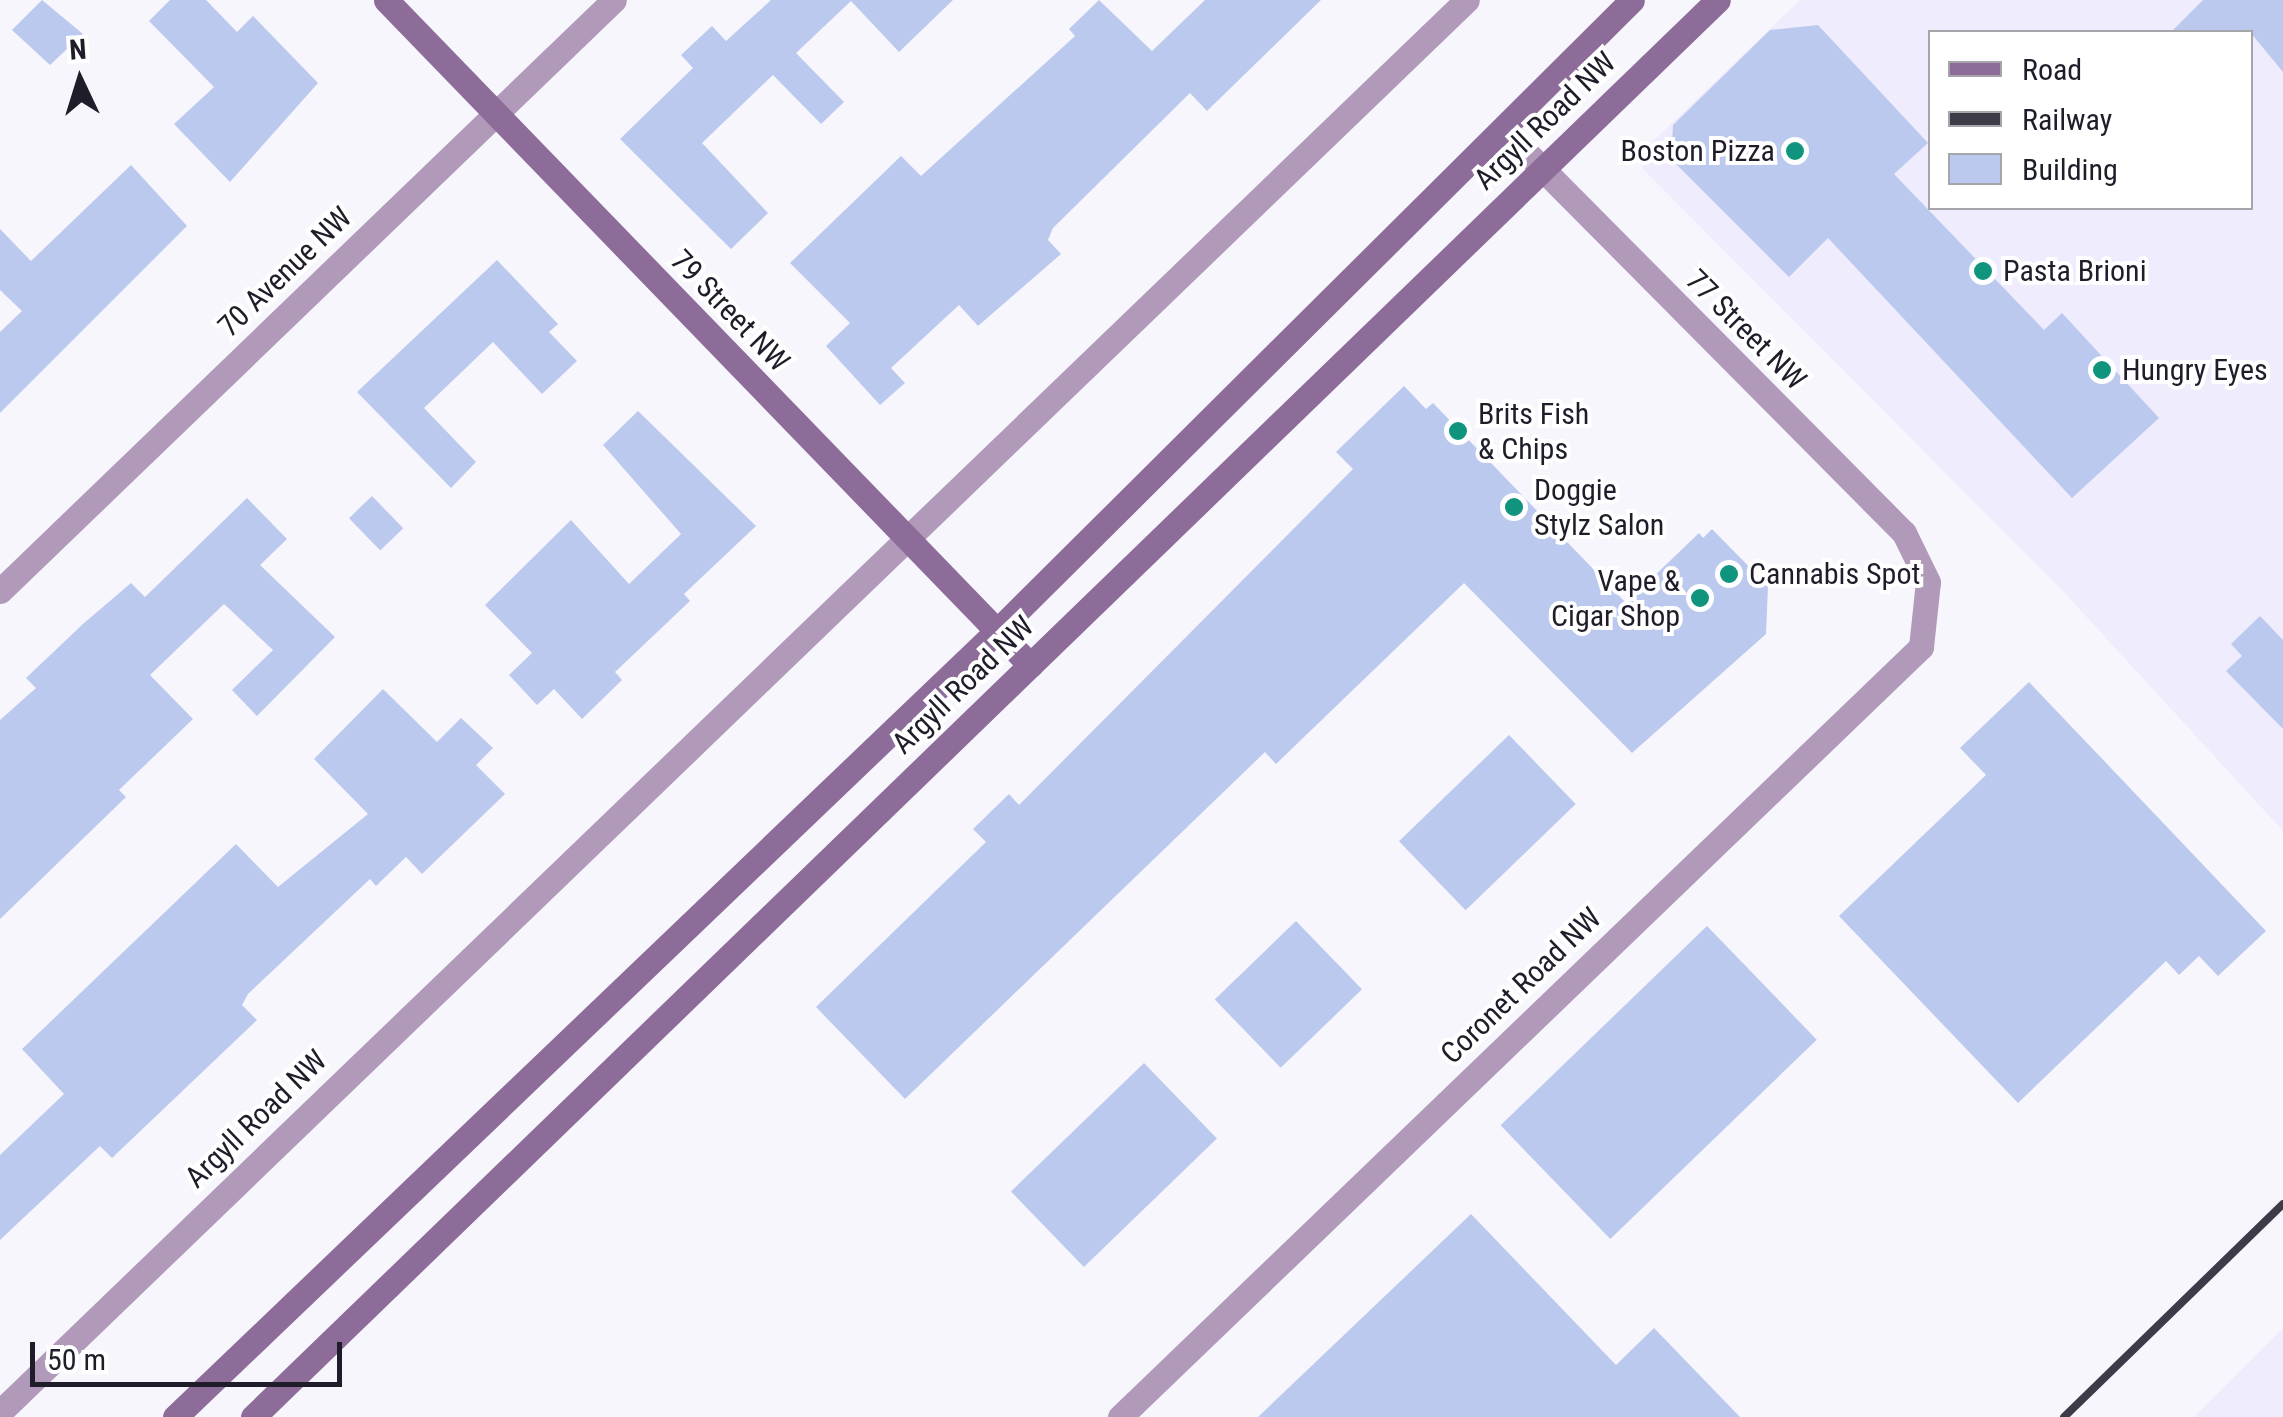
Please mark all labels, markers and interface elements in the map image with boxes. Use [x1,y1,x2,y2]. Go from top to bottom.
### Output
north arrow [30,30,130,130]
legend [1928,30,2253,210]
text: N [68,33,88,67]
street label: Argyll Road NW [1467,45,1623,197]
text: Road [2022,52,2082,87]
text: Railway [2022,102,2112,137]
place label: Boston Pizza [1621,133,1775,169]
marker: Boston Pizza [1784,140,1806,162]
text: Building [2022,152,2118,187]
street label: 70 Avenue NW [211,200,359,344]
street label: 79 Street NW [663,243,797,379]
place label: Pasta Brioni [2003,253,2147,289]
marker: Pasta Brioni [1972,260,1994,282]
street label: 77 Street NW [1678,262,1814,398]
place label: Hungry Eyes [2122,352,2268,388]
marker: Hungry Eyes [2091,359,2113,381]
place label: Brits Fish & Chips [1478,396,1589,466]
marker: Brits Fish & Chips [1447,420,1469,442]
place label: Doggie Stylz Salon [1534,472,1664,542]
marker: Doggie Stylz Salon [1503,496,1525,518]
place label: Cannabis Spot [1749,556,1920,592]
place label: Vape & Cigar Shop [1551,563,1680,634]
marker: Cannabis Spot [1718,563,1740,585]
marker: Vape & Cigar Shop [1689,587,1711,609]
street label: Argyll Road NW [885,609,1041,761]
street label: Coronet Road NW [1433,900,1609,1072]
street label: Argyll Road NW [178,1043,334,1195]
scale bar [35,1322,348,1384]
text: 50 m [47,1342,106,1377]

